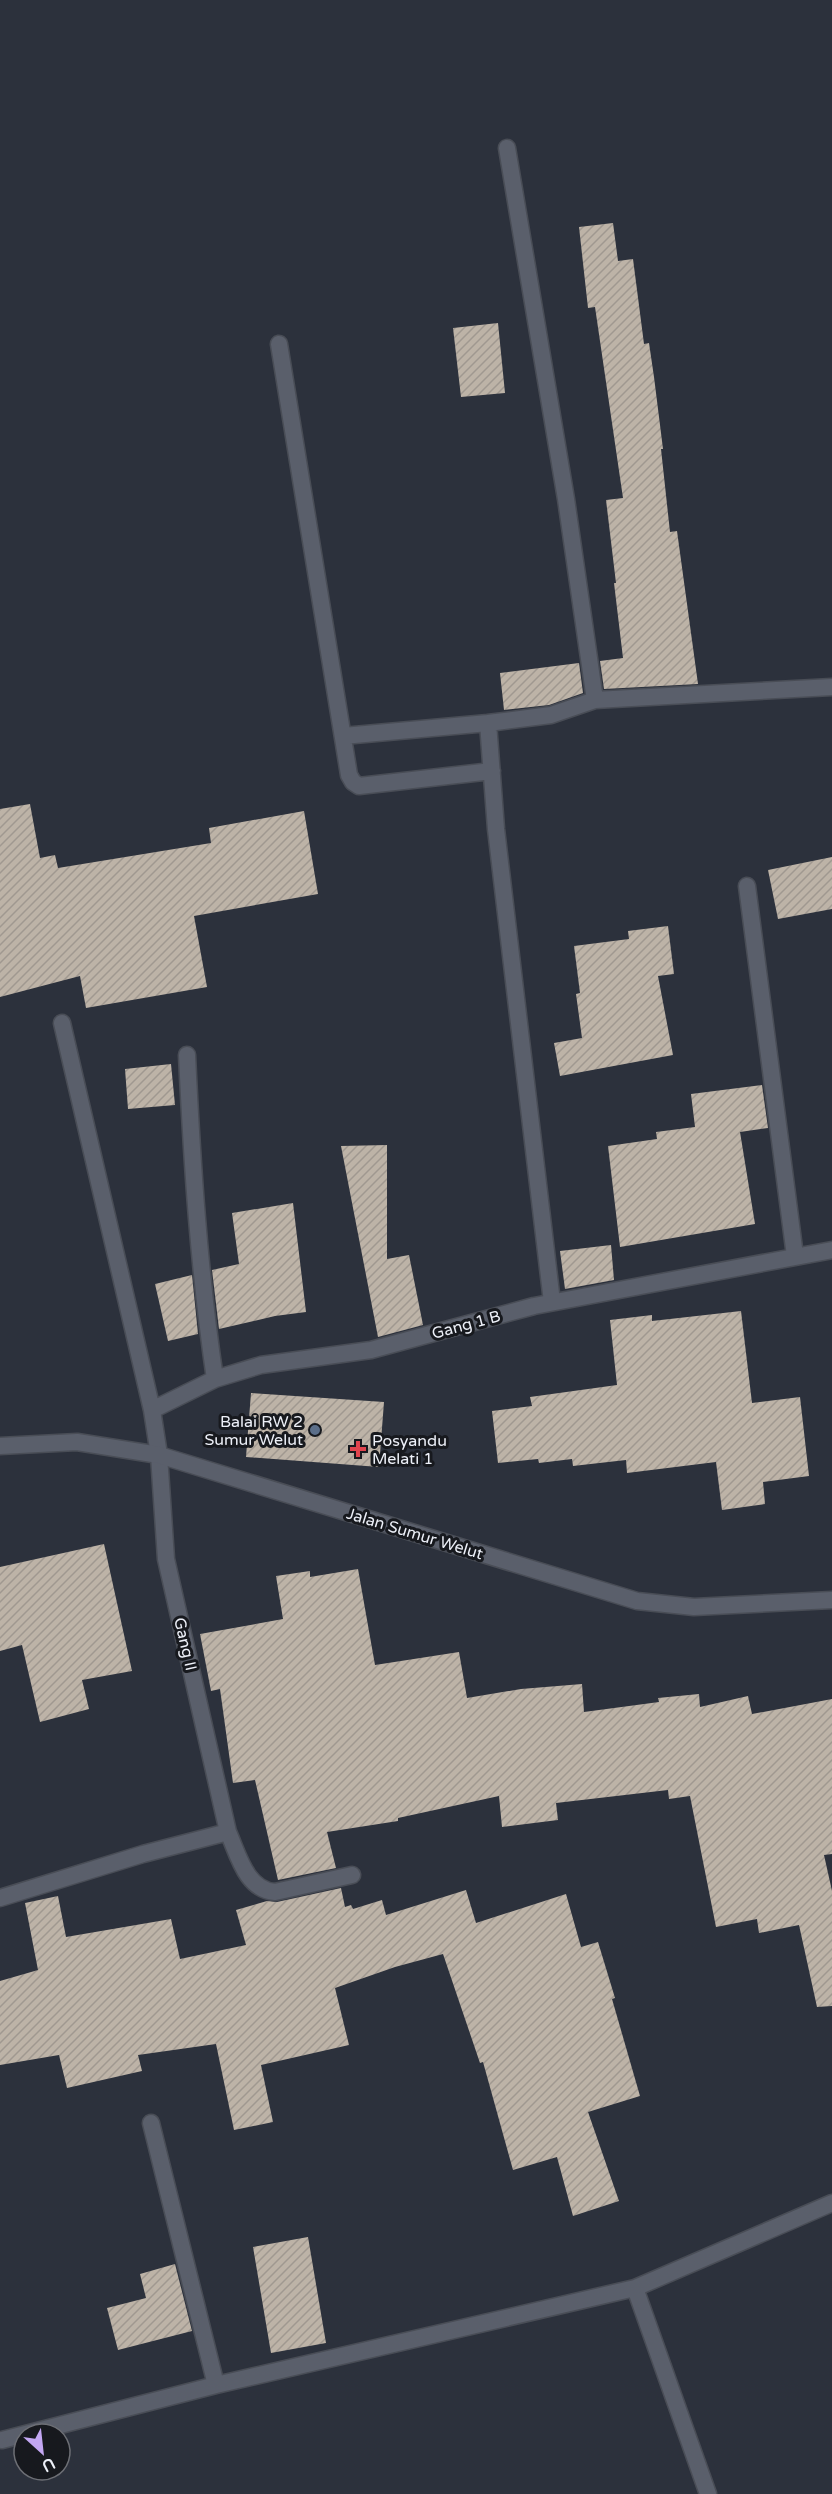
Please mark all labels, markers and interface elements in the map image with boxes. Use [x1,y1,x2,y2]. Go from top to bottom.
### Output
street label: Gang 1 B [430,1306,503,1344]
place label: Balai RW 2 Sumur Welut [205,1412,303,1450]
marker: Balai RW 2 Sumur Welut [308,1423,322,1437]
place label: Posyandu Melati 1 [372,1431,447,1469]
marker: Posyandu Melati 1 [349,1440,367,1458]
street label: Jalan Sumur Welut [344,1504,485,1564]
street label: Gang II [169,1616,201,1673]
north arrow [12,2422,72,2482]
text: U [38,2453,58,2476]

